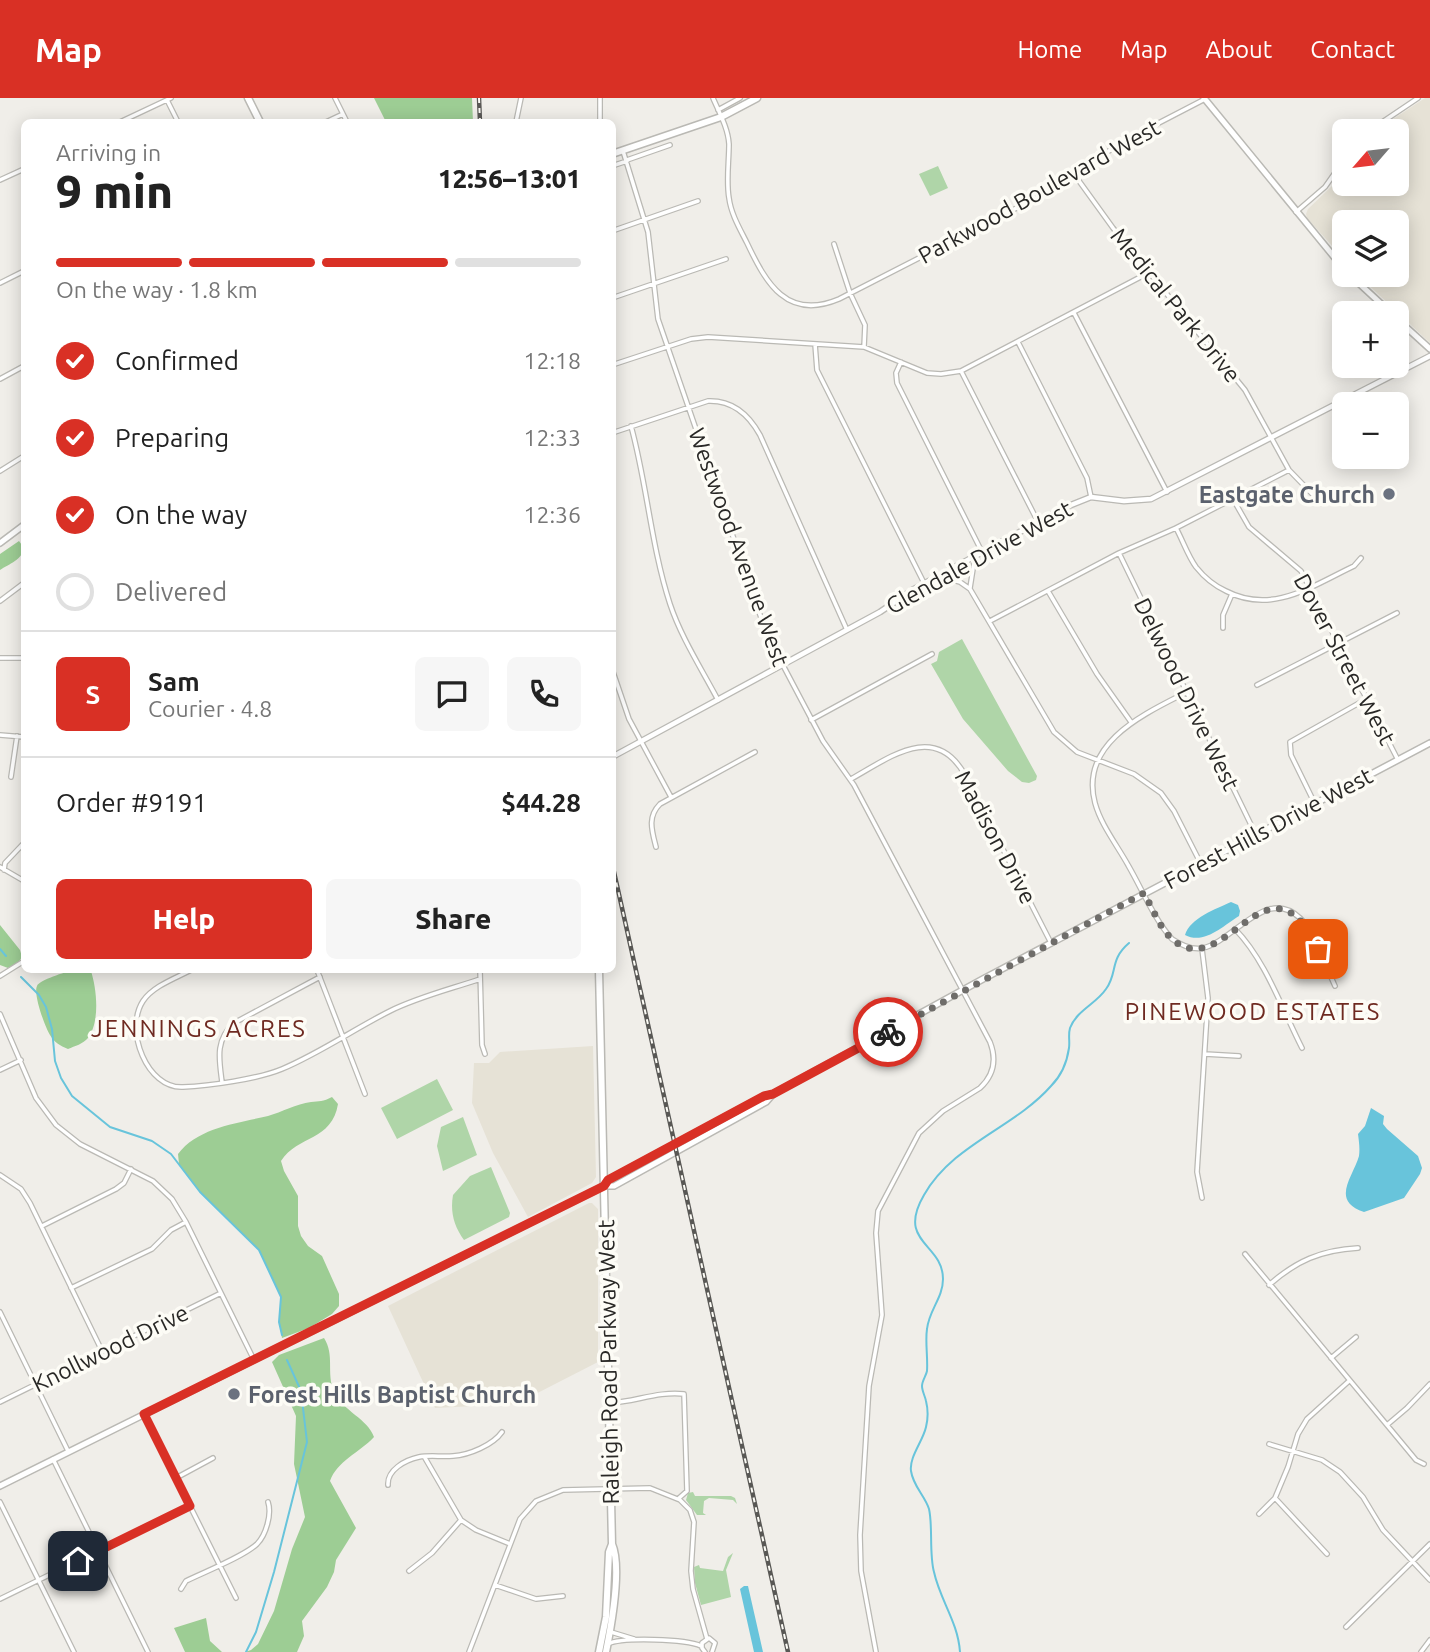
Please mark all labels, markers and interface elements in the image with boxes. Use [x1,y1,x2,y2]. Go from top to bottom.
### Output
text: Map [35,31,102,68]
text: Home [1017,36,1082,63]
text: Map [1120,36,1167,63]
text: About [1205,36,1272,63]
text: Contact [1310,36,1395,63]
street label: Parkwood Boulevard West [914,114,1164,268]
north arrow [1332,119,1409,196]
map controls [1332,119,1409,469]
text: Arriving in [56,140,161,165]
text: 12:56–13:01 [438,164,581,193]
text: 9 min [56,165,173,217]
button: layers [1332,210,1409,287]
street label: Medical Park Drive [1106,223,1246,387]
text: On the way · 1.8 km [56,277,258,302]
button: + [1332,301,1409,378]
icon: check [56,342,94,380]
text: Confirmed [115,346,239,375]
text: 12:18 [523,348,581,373]
button: − [1332,392,1409,469]
icon: check [56,419,94,457]
text: Preparing [115,423,229,452]
text: 12:33 [523,425,581,450]
street label: Westwood Avenue West [684,425,794,669]
place label: Eastgate Church [1199,482,1375,507]
marker: Eastgate Church [1381,486,1397,502]
street label: Glendale Drive West [882,495,1076,619]
icon: check [56,496,94,534]
text: On the way [115,500,247,529]
text: 12:36 [523,502,581,527]
street label: Dover Street West [1289,569,1401,749]
text: Delivered [115,577,227,606]
street label: Delwood Drive West [1130,594,1244,794]
button: chat [415,657,489,731]
button: phone [507,657,581,731]
text: Sam [148,667,200,696]
text: S [86,680,100,709]
text: Courier · 4.8 [148,696,272,721]
street label: Forest Hills Drive West [1160,762,1376,894]
street label: Madison Drive [950,766,1042,908]
text: Order #9191 [56,788,207,817]
text: $44.28 [501,788,581,817]
button: Help [56,879,312,959]
button: Share [326,879,581,959]
pin [1288,919,1348,979]
icon: bag [1299,930,1337,968]
courier [853,997,923,1067]
district label: PINEWOOD ESTATES [1125,998,1381,1025]
icon: bike [869,1013,907,1051]
district label: JENNINGS ACRES [91,1015,307,1042]
street label: Raleigh Road Parkway West [593,1219,623,1505]
street label: Knollwood Drive [28,1299,192,1397]
place label: Forest Hills Baptist Church [248,1382,536,1407]
marker: Forest Hills Baptist Church [226,1386,242,1402]
pin [48,1531,108,1591]
icon: home [59,1542,97,1580]

